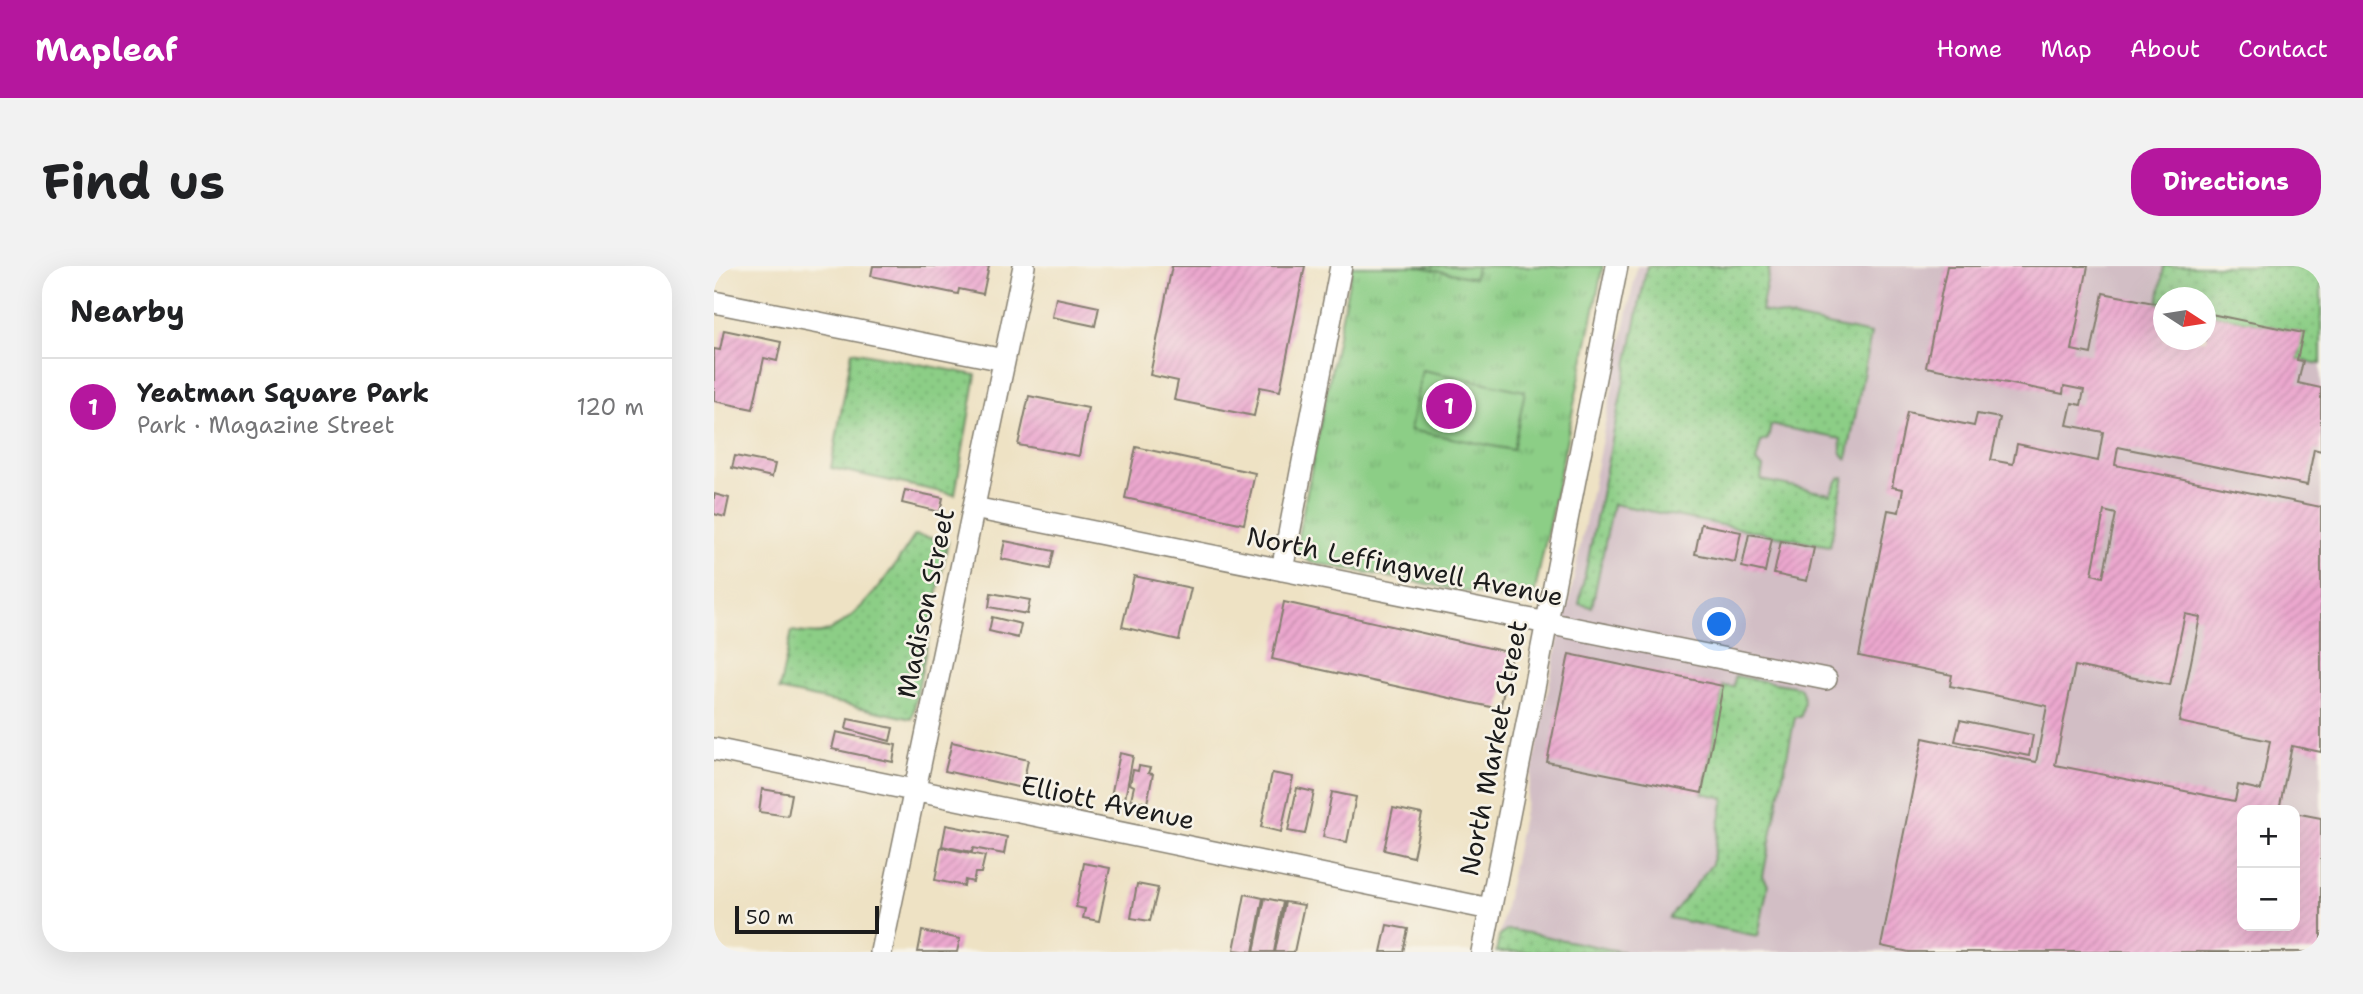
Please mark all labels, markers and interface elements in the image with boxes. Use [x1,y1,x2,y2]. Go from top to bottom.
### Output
text: Mapleaf [35,27,178,72]
text: Home [1936,33,2002,65]
text: Map [2040,33,2092,65]
text: About [2130,33,2200,65]
text: Contact [2238,33,2328,65]
button: Directions [2131,148,2321,216]
text: Find us [42,149,225,215]
north arrow [2153,287,2216,350]
text: Nearby [70,291,185,332]
text: Yeatman Square Park [137,375,429,410]
pin: 1 [1426,380,1472,432]
text: 1 [88,392,98,422]
text: 120 m [576,392,644,422]
text: Park · Magazine Street [137,410,395,440]
street label: Madison Street [888,505,962,701]
street label: North Leffingwell Avenue [1244,518,1566,614]
your location [1702,607,1736,641]
street label: North Market Street [1451,617,1535,879]
street label: Elliott Avenue [1018,767,1198,837]
map controls [2237,805,2300,931]
button: + [2237,805,2300,868]
button: − [2237,868,2300,931]
scale bar [735,903,878,935]
text: 50 m [746,905,794,930]

